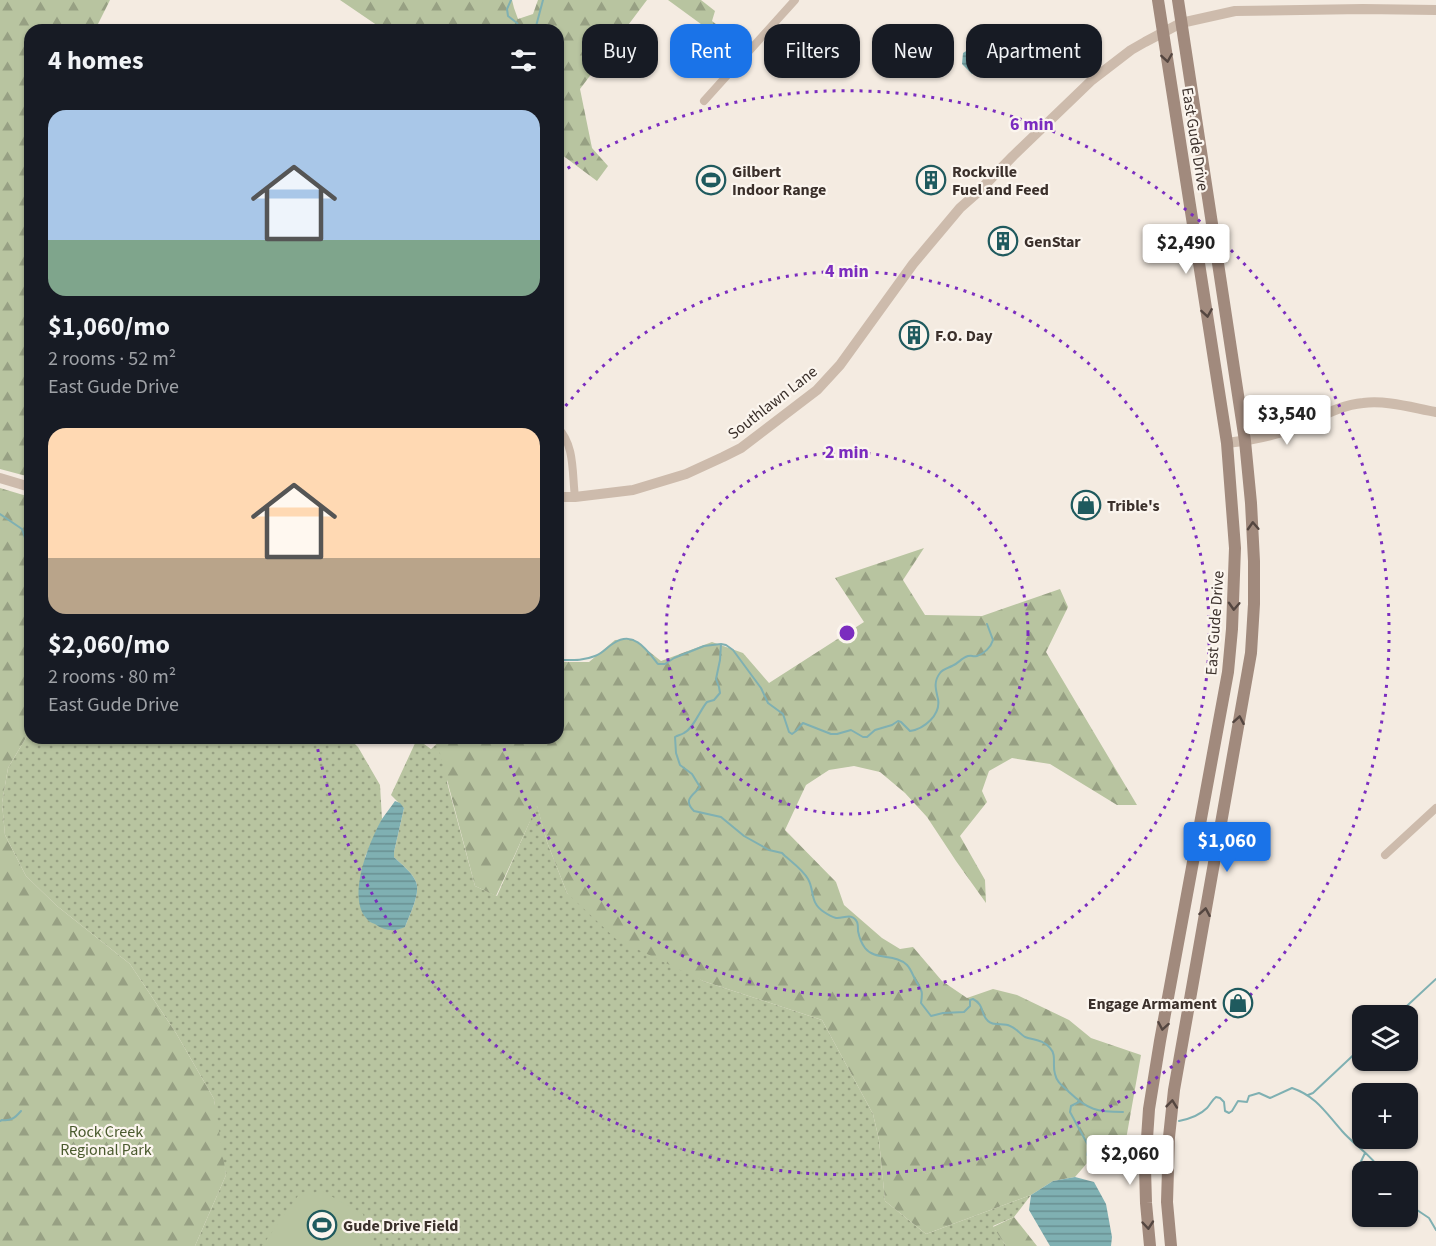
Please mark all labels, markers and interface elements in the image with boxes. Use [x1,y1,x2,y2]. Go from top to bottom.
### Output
chip: Buy [582,24,658,78]
chip: Rent [670,24,752,78]
chip: Filters [764,24,860,78]
chip: New [872,24,954,78]
chip: Apartment [966,24,1102,78]
text: 4 homes [48,42,143,79]
icon: filters [507,44,540,77]
one-way arrow [1160,52,1173,62]
street label: East Gude Drive [1176,86,1214,193]
text: 6 min [1010,112,1054,137]
icon: home [240,149,348,257]
place label: Gilbert Indoor Range [732,161,826,201]
place label: Rockville Fuel and Feed [952,161,1049,201]
sports icon: Gilbert Indoor Range [695,164,727,196]
building icon: Rockville Fuel and Feed [915,164,947,196]
pin: $2,490 [1137,224,1235,275]
building icon: GenStar [987,225,1019,257]
text: $2,490 [1157,229,1215,257]
place label: GenStar [1024,231,1081,253]
text: 4 min [825,259,869,284]
one-way arrow [1200,307,1213,317]
text: $1,060/mo [48,308,170,345]
building icon: F.O. Day [898,319,930,351]
place label: F.O. Day [935,325,993,347]
text: 2 rooms · 52 m² [48,345,176,373]
street label: Southlawn Lane [723,361,822,445]
text: East Gude Drive [48,373,179,401]
pin: $3,540 [1238,395,1336,446]
text: $3,540 [1258,400,1316,428]
text: 2 min [825,440,869,465]
icon: home [240,467,348,575]
shop icon: Trible's [1070,489,1102,521]
place label: Trible's [1107,495,1160,517]
one-way arrow [1246,521,1259,530]
street label: East Gude Drive [1200,570,1230,676]
one-way arrow [1227,602,1240,611]
centre of rings [837,623,857,643]
text: $2,060/mo [48,626,170,663]
text: 2 rooms · 80 m² [48,663,176,691]
text: East Gude Drive [48,691,179,719]
one-way arrow [1232,715,1245,725]
pin: $1,060 [1178,822,1276,873]
text: $1,060 [1198,827,1256,855]
one-way arrow [1198,907,1211,917]
shop icon: Engage Armament [1222,987,1254,1019]
place label: Engage Armament [1088,993,1217,1015]
map controls [1352,1005,1418,1227]
button: layers [1352,1005,1418,1071]
one-way arrow [1157,1021,1170,1031]
button: + [1352,1083,1418,1149]
one-way arrow [1165,1099,1178,1109]
park label: Rock Creek Regional Park [60,1121,152,1161]
pin: $2,060 [1081,1135,1179,1186]
text: $2,060 [1101,1140,1159,1168]
button: − [1352,1161,1418,1227]
sports icon: Gude Drive Field [306,1209,338,1241]
place label: Gude Drive Field [343,1215,458,1237]
one-way arrow [1141,1220,1154,1229]

